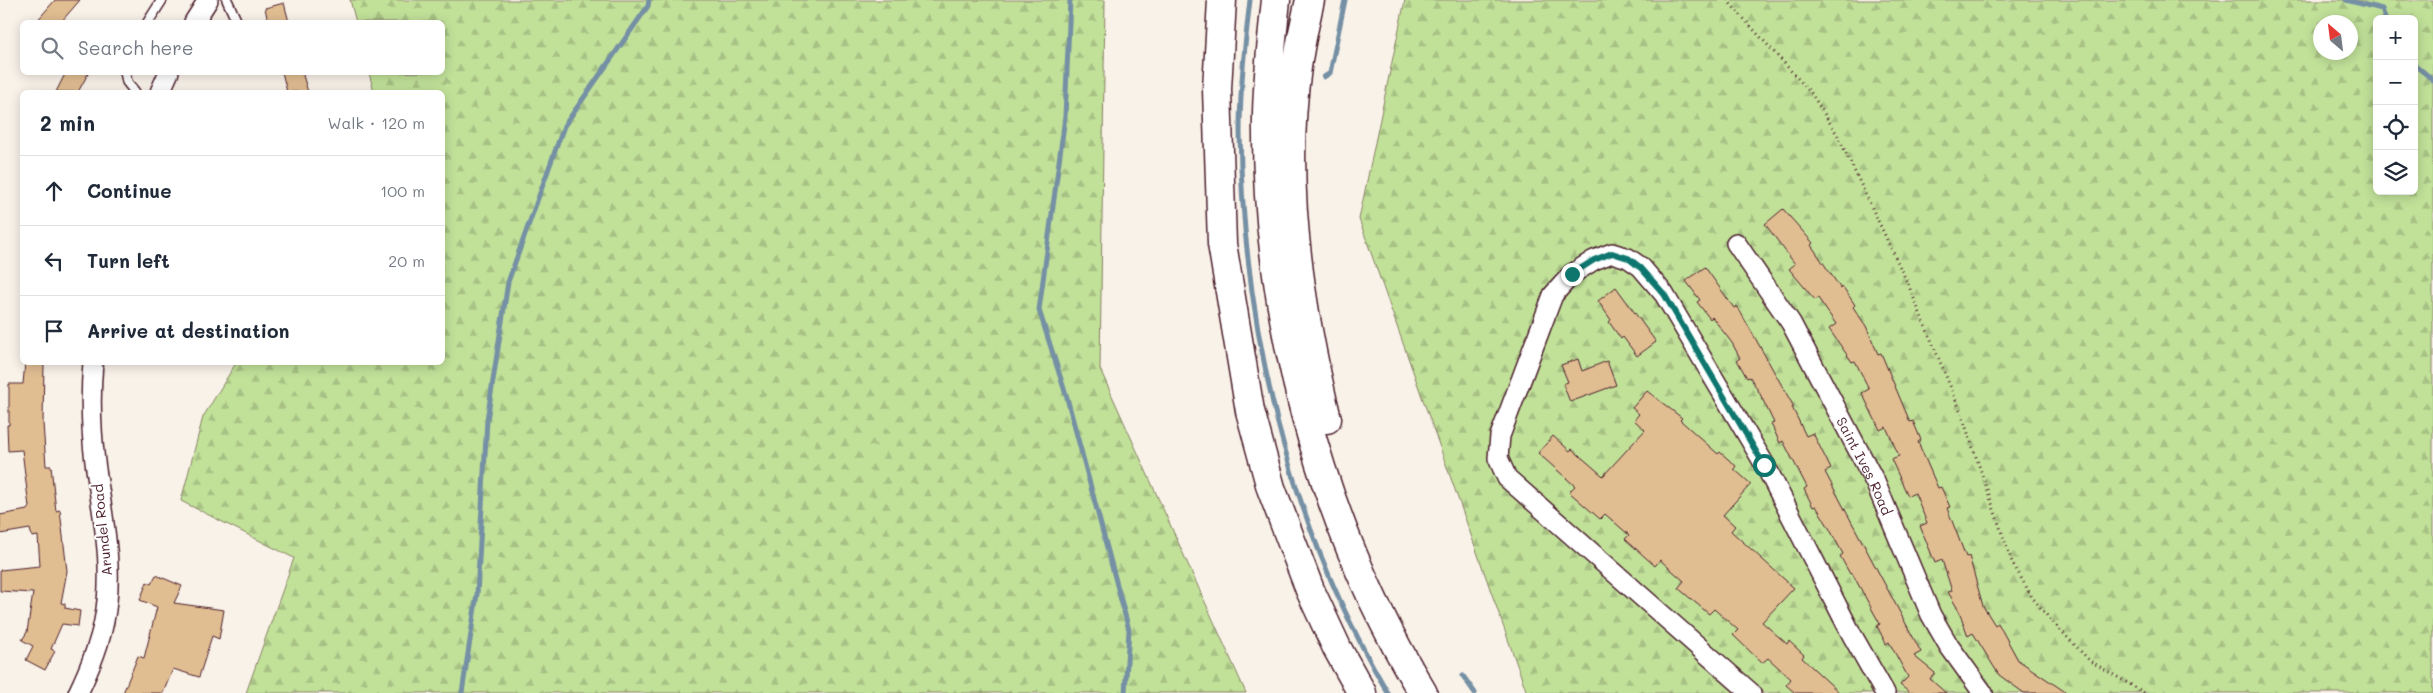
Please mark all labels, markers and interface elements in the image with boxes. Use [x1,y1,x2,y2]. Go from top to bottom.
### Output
north arrow [2313,15,2358,60]
map controls [2373,15,2418,195]
button: + [2373,15,2418,60]
search box [20,20,445,75]
icon: search [38,34,66,62]
text: Search here [78,35,194,60]
button: − [2373,60,2418,105]
button: locate [2373,105,2418,150]
text: 2 min [40,109,95,136]
text: Walk · 120 m [327,112,425,133]
button: layers [2373,150,2418,195]
icon: ahead [40,177,68,205]
text: Continue [87,178,172,203]
text: 100 m [380,180,425,201]
icon: left [40,247,68,275]
text: Turn left [87,248,170,273]
text: 20 m [388,250,425,271]
route end [1561,263,1584,286]
icon: arrive [40,317,68,345]
text: Arrive at destination [87,318,290,343]
street label: Saint Ives Road [1833,413,1897,518]
route start [1753,454,1776,477]
street label: Arundel Road [88,483,116,577]

